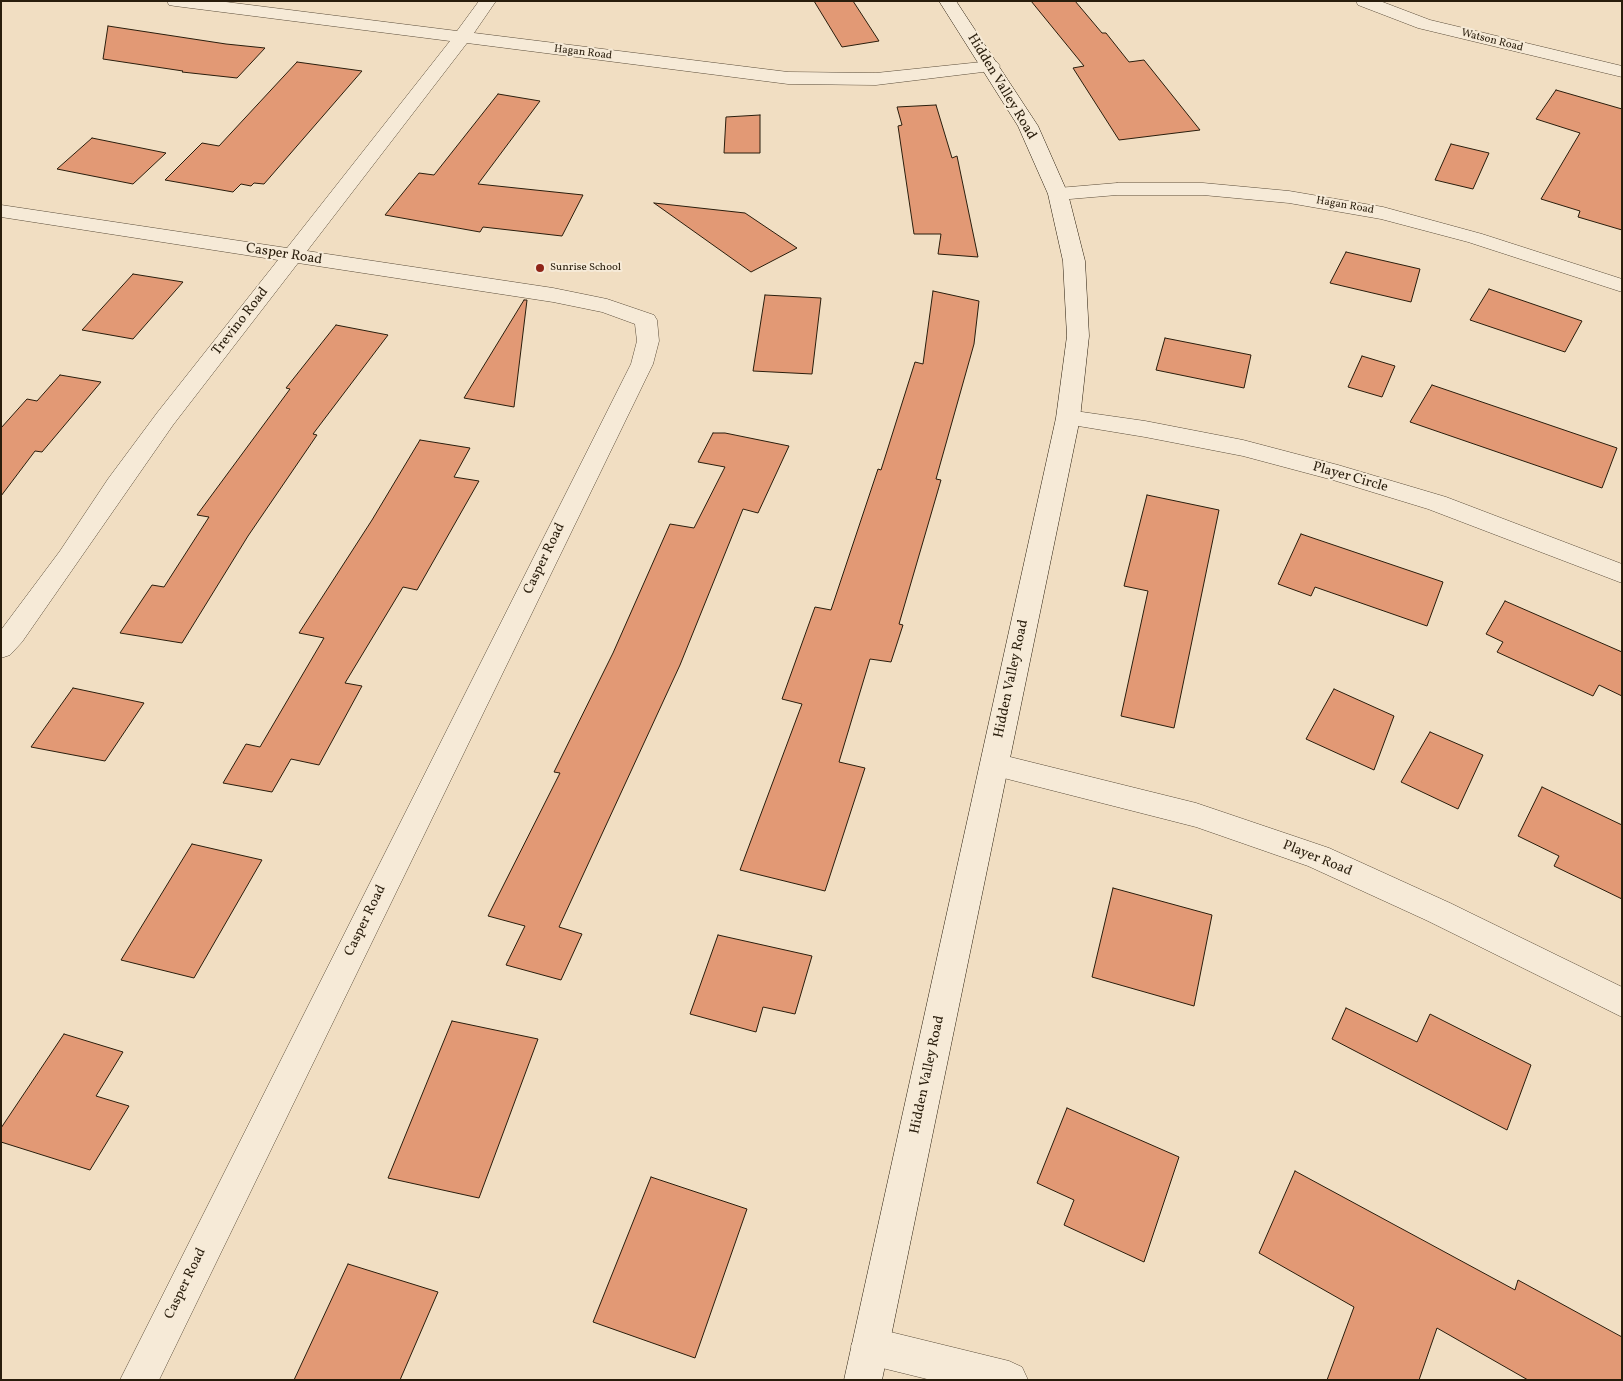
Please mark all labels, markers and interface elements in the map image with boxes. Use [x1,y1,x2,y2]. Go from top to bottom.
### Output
street label: Watson Road [1460,27,1524,55]
street label: Hidden Valley Road [963,31,1039,143]
street label: Hagan Road [553,43,613,63]
street label: Hagan Road [1315,194,1375,218]
street label: Casper Road [245,241,323,269]
place label: Sunrise School [550,261,621,275]
marker: Sunrise School [534,262,546,274]
street label: Trevino Road [209,285,273,359]
street label: Player Circle [1310,459,1390,497]
street label: Casper Road [521,521,569,597]
street label: Hidden Valley Road [991,618,1033,740]
street label: Player Road [1280,837,1354,881]
street label: Casper Road [342,883,390,959]
street label: Hidden Valley Road [907,1014,949,1136]
street label: Casper Road [162,1246,210,1322]

